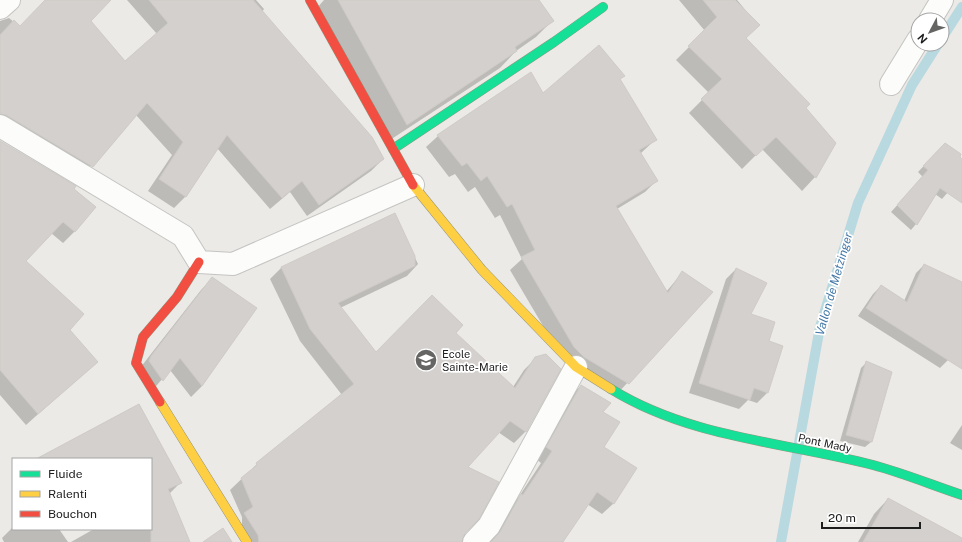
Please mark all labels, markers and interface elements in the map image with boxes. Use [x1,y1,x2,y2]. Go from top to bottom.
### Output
north arrow [910,12,950,52]
text: N [915,31,930,46]
water label: Vallon de Metzinger [813,230,856,337]
school or university icon: Ecole Sainte-Marie [413,347,439,373]
place label: Ecole Sainte-Marie [442,348,508,373]
street label: Pont Mady [797,431,853,455]
legend [12,458,152,530]
text: Fluide [48,467,83,481]
text: Ralenti [48,487,87,501]
scale bar [822,504,920,530]
text: Bouchon [48,507,97,521]
text: 20 m [828,511,856,525]

